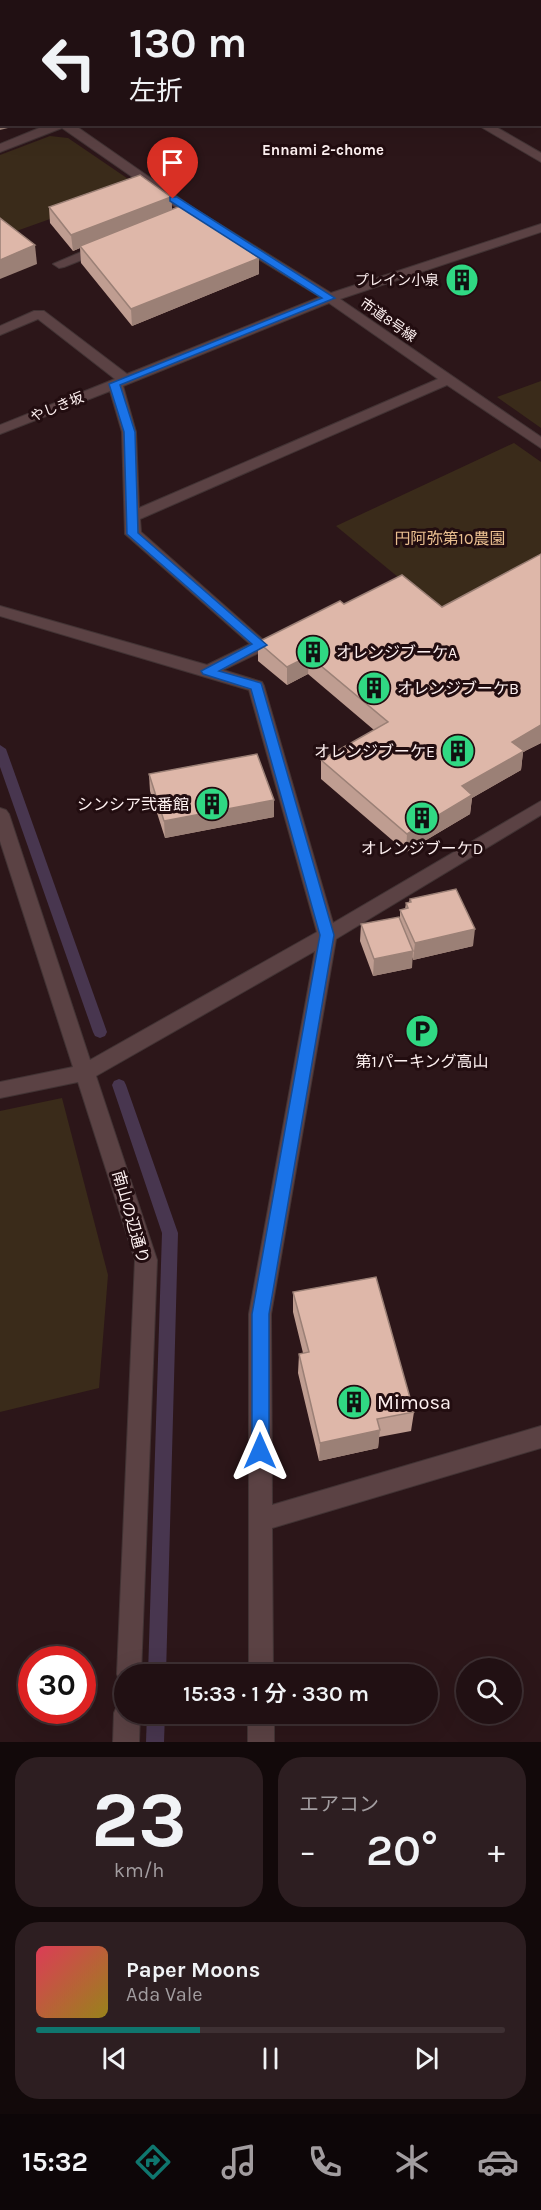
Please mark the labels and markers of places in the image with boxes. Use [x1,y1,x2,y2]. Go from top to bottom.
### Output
pin [147,137,198,199]
building icon: プレイン小泉 [444,262,480,298]
place label: プレイン小泉 [355,272,439,289]
building icon: オレンジブーケA [295,634,331,670]
place label: オレンジブーケA [336,643,457,662]
building icon: オレンジブーケB [356,670,392,706]
place label: オレンジブーケB [397,679,519,698]
building icon: オレンジブーケE [440,733,476,769]
place label: オレンジブーケE [314,742,435,761]
building icon: シンシア弐番館 [194,786,230,822]
place label: シンシア弐番館 [77,795,189,814]
building icon: オレンジブーケD [404,800,440,836]
place label: オレンジブーケD [361,839,483,858]
parking icon: 第1パーキング高山 [404,1013,440,1049]
place label: 第1パーキング高山 [356,1052,488,1071]
building icon: Mimosa [336,1384,372,1420]
place label: Mimosa [377,1391,451,1414]

